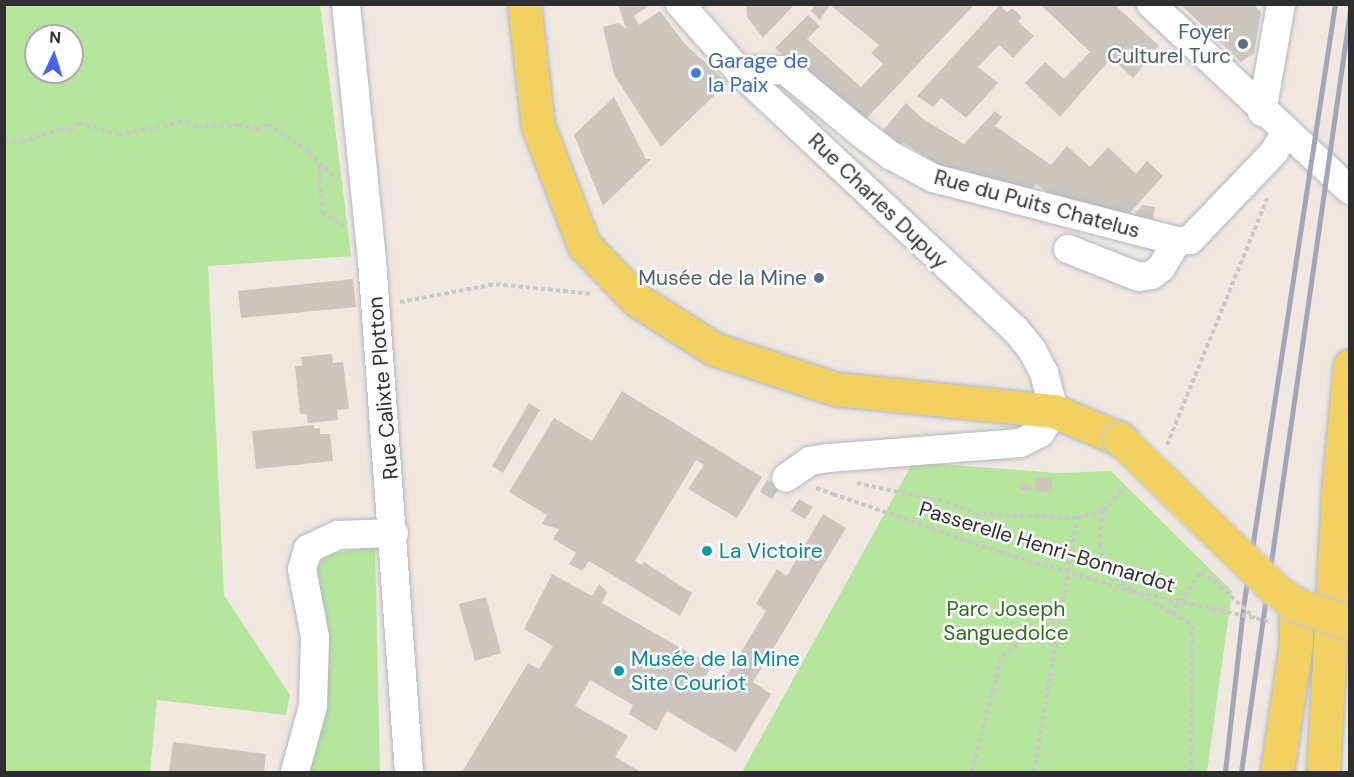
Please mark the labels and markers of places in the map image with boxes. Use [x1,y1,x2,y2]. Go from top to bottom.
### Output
place label: Foyer Culturel Turc [1107,19,1231,69]
marker: Foyer Culturel Turc [1236,37,1250,51]
place label: Garage de la Paix [708,48,808,98]
marker: Garage de la Paix [689,66,703,80]
place label: Musée de la Mine [638,265,807,291]
marker: Musée de la Mine [812,271,826,285]
place label: La Victoire [719,538,823,564]
marker: La Victoire [700,544,714,558]
place label: Musée de la Mine Site Couriot [631,646,800,696]
marker: Musée de la Mine Site Couriot [612,664,626,678]

